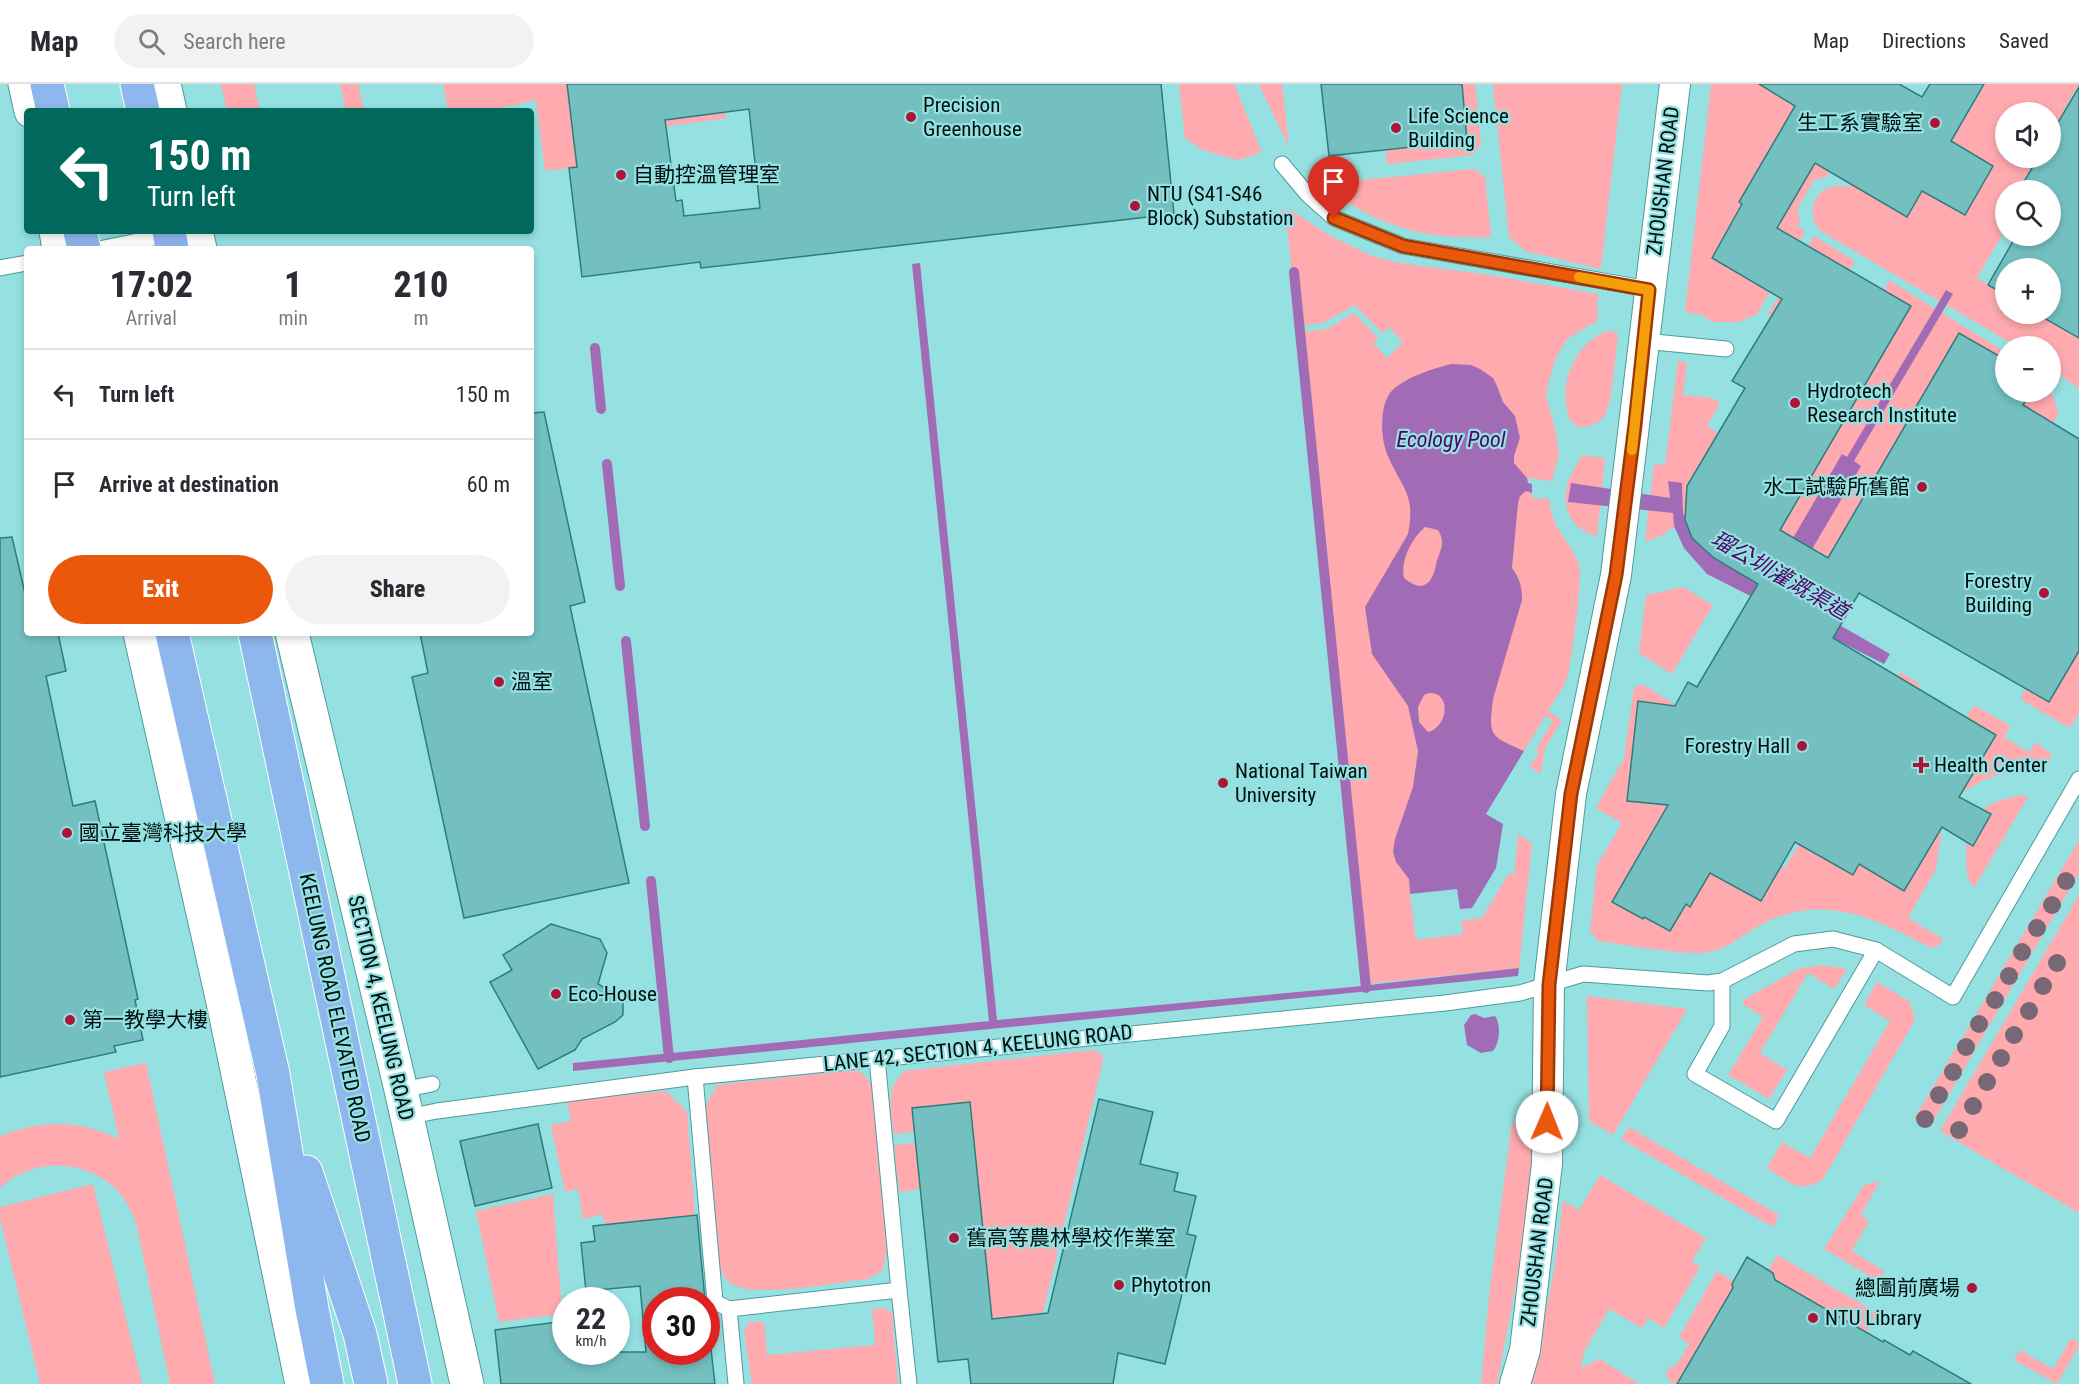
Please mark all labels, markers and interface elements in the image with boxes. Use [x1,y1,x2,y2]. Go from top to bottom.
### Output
search box [114,14,534,68]
text: Map [30,25,78,58]
icon: search [135,25,168,58]
text: Search here [183,29,286,54]
text: Map [1813,29,1849,53]
text: Directions [1882,29,1966,53]
text: Saved [1999,29,2049,53]
place label: Precision Greenhouse [923,93,1022,141]
map controls [1995,102,2061,402]
button: sound [1995,102,2061,168]
place label: Life Science Building [1408,104,1509,152]
street label: ZHOUSHAN ROAD [1642,105,1684,257]
marker: Precision Greenhouse [904,110,918,124]
place label: 生工系實驗室 [1797,111,1923,135]
marker: 生工系實驗室 [1928,116,1942,130]
marker: Life Science Building [1389,121,1403,135]
text: 150 m [147,131,252,180]
icon: left [48,132,126,210]
pin [1308,156,1359,218]
place label: 自動控溫管理室 [633,163,780,187]
icon: arrive [1317,165,1350,198]
marker: 自動控溫管理室 [614,168,628,182]
button: search [1995,180,2061,246]
text: Turn left [147,181,236,213]
place label: NTU (S41-S46 Block) Substation [1147,182,1294,230]
marker: NTU (S41-S46 Block) Substation [1128,199,1142,213]
button: + [1995,258,2061,324]
text: 17:02 [110,264,193,306]
text: 1 [284,264,302,306]
text: 210 [393,264,448,306]
text: Arrival [126,306,177,330]
text: min [279,306,308,330]
text: m [413,306,428,330]
button: − [1995,336,2061,402]
icon: left [48,378,81,411]
place label: Hydrotech Research Institute [1807,379,1957,427]
text: Turn left [99,382,174,407]
text: 150 m [456,382,510,407]
marker: Hydrotech Research Institute [1788,396,1802,410]
water label: Ecology Pool [1396,427,1507,452]
icon: arrive [48,468,81,501]
text: Arrive at destination [99,472,279,497]
text: 60 m [467,472,510,497]
place label: 水工試驗所舊館 [1763,475,1910,499]
marker: 水工試驗所舊館 [1915,480,1929,494]
water label: 瑠公圳灌溉渠道 [1707,526,1856,626]
button: Exit [48,555,273,624]
button: Share [285,555,510,624]
place label: Forestry Building [1964,569,2032,617]
marker: Forestry Building [2037,586,2051,600]
place label: 溫室 [511,670,553,694]
marker: 溫室 [492,675,506,689]
place label: Forestry Hall [1685,734,1790,758]
marker: Forestry Hall [1795,739,1809,753]
place label: Health Center [1934,753,2047,777]
marker: Health Center [1912,756,1930,774]
place label: National Taiwan University [1235,759,1368,807]
marker: National Taiwan University [1216,776,1230,790]
place label: 國立臺灣科技大學 [79,821,247,845]
marker: 國立臺灣科技大學 [60,826,74,840]
street label: KEELUNG ROAD ELEVATED ROAD [295,871,375,1145]
street label: SECTION 4, KEELUNG ROAD [343,893,419,1123]
place label: Eco-House [568,982,657,1006]
marker: Eco-House [549,987,563,1001]
place label: 第一教學大樓 [82,1008,208,1032]
marker: 第一教學大樓 [63,1013,77,1027]
street label: LANE 42, SECTION 4, KEELUNG ROAD [822,1020,1134,1076]
position arrow [1515,1090,1579,1154]
street label: ZHOUSHAN ROAD [1516,1176,1558,1328]
place label: 舊高等農林學校作業室 [966,1226,1176,1250]
marker: 舊高等農林學校作業室 [947,1231,961,1245]
place label: Phytotron [1131,1273,1211,1297]
place label: 總圖前廣場 [1855,1276,1960,1300]
marker: Phytotron [1112,1278,1126,1292]
marker: 總圖前廣場 [1965,1281,1979,1295]
speed limit sign: 30 [642,1287,720,1365]
text: 22 [576,1301,606,1336]
place label: NTU Library [1825,1306,1922,1330]
marker: NTU Library [1806,1311,1820,1325]
text: km/h [576,1332,606,1350]

